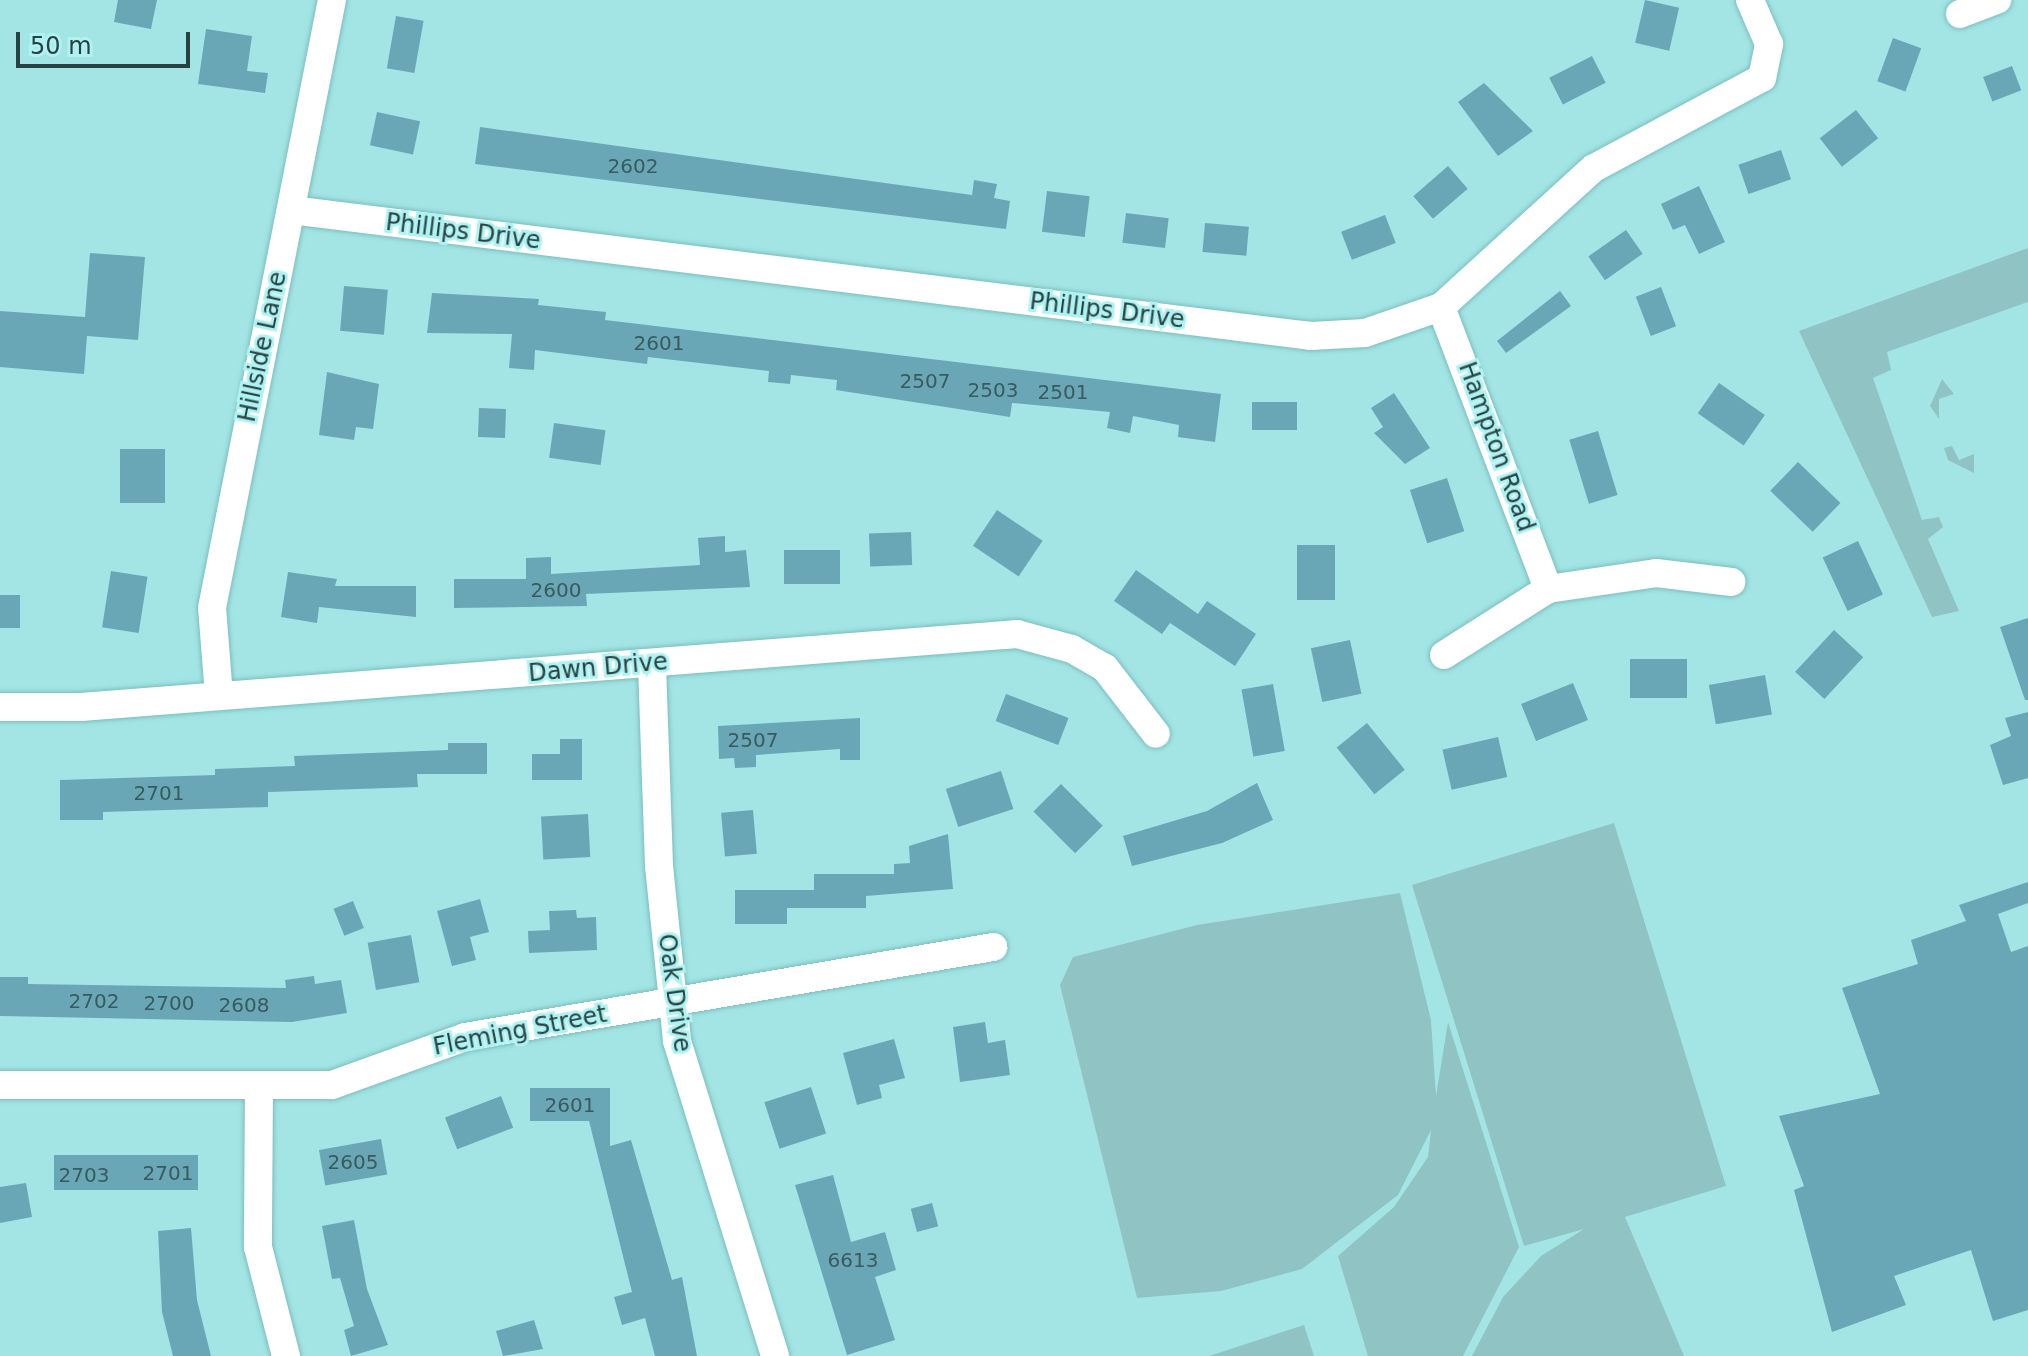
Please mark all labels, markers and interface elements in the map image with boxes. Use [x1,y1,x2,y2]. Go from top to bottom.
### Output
scale bar [20,16,194,66]
text: 50 m [30,32,92,60]
house number: 2602 [608,154,658,178]
street label: Phillips Drive [384,208,542,256]
street label: Hillside Lane [233,269,293,425]
street label: Phillips Drive [1028,287,1186,335]
house number: 2601 [634,331,684,355]
street label: Hampton Road [1452,358,1540,536]
house number: 2507 [900,369,950,393]
house number: 2503 [968,378,1018,402]
house number: 2501 [1038,380,1088,404]
house number: 2600 [531,578,581,602]
street label: Dawn Drive [527,648,669,688]
house number: 2507 [728,728,778,752]
house number: 2701 [134,781,184,805]
street label: Oak Drive [651,932,697,1054]
house number: 2702 [69,989,119,1013]
house number: 2700 [144,991,194,1015]
house number: 2608 [219,993,269,1017]
street label: Fleming Street [431,1000,609,1062]
house number: 2601 [545,1093,595,1117]
house number: 2605 [328,1150,378,1174]
house number: 2701 [143,1161,193,1185]
house number: 2703 [59,1163,109,1187]
house number: 6613 [828,1248,878,1272]

